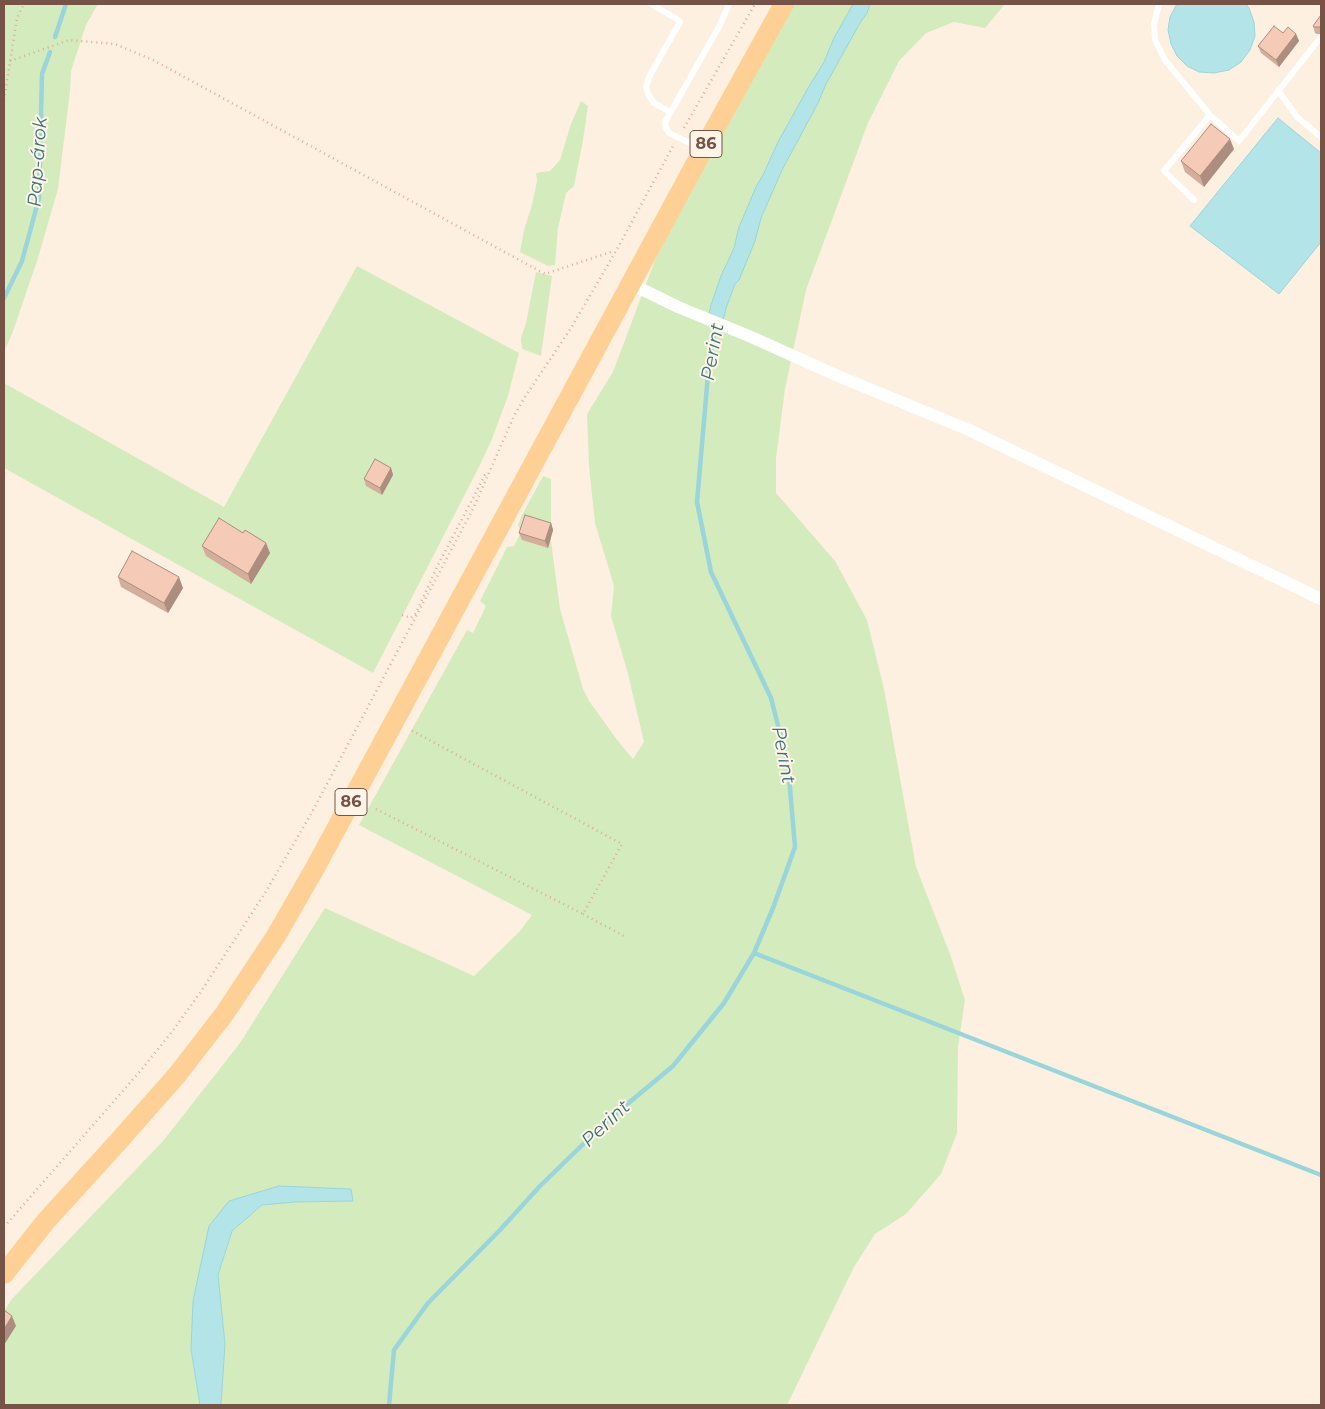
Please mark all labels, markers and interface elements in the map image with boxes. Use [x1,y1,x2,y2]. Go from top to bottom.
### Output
water label: Pap-árok [23,116,53,208]
road number: 86 [690,130,722,158]
water label: Perint [697,321,729,383]
water label: Perint [766,724,800,786]
road number: 86 [335,789,367,816]
water label: Perint [577,1096,635,1152]

